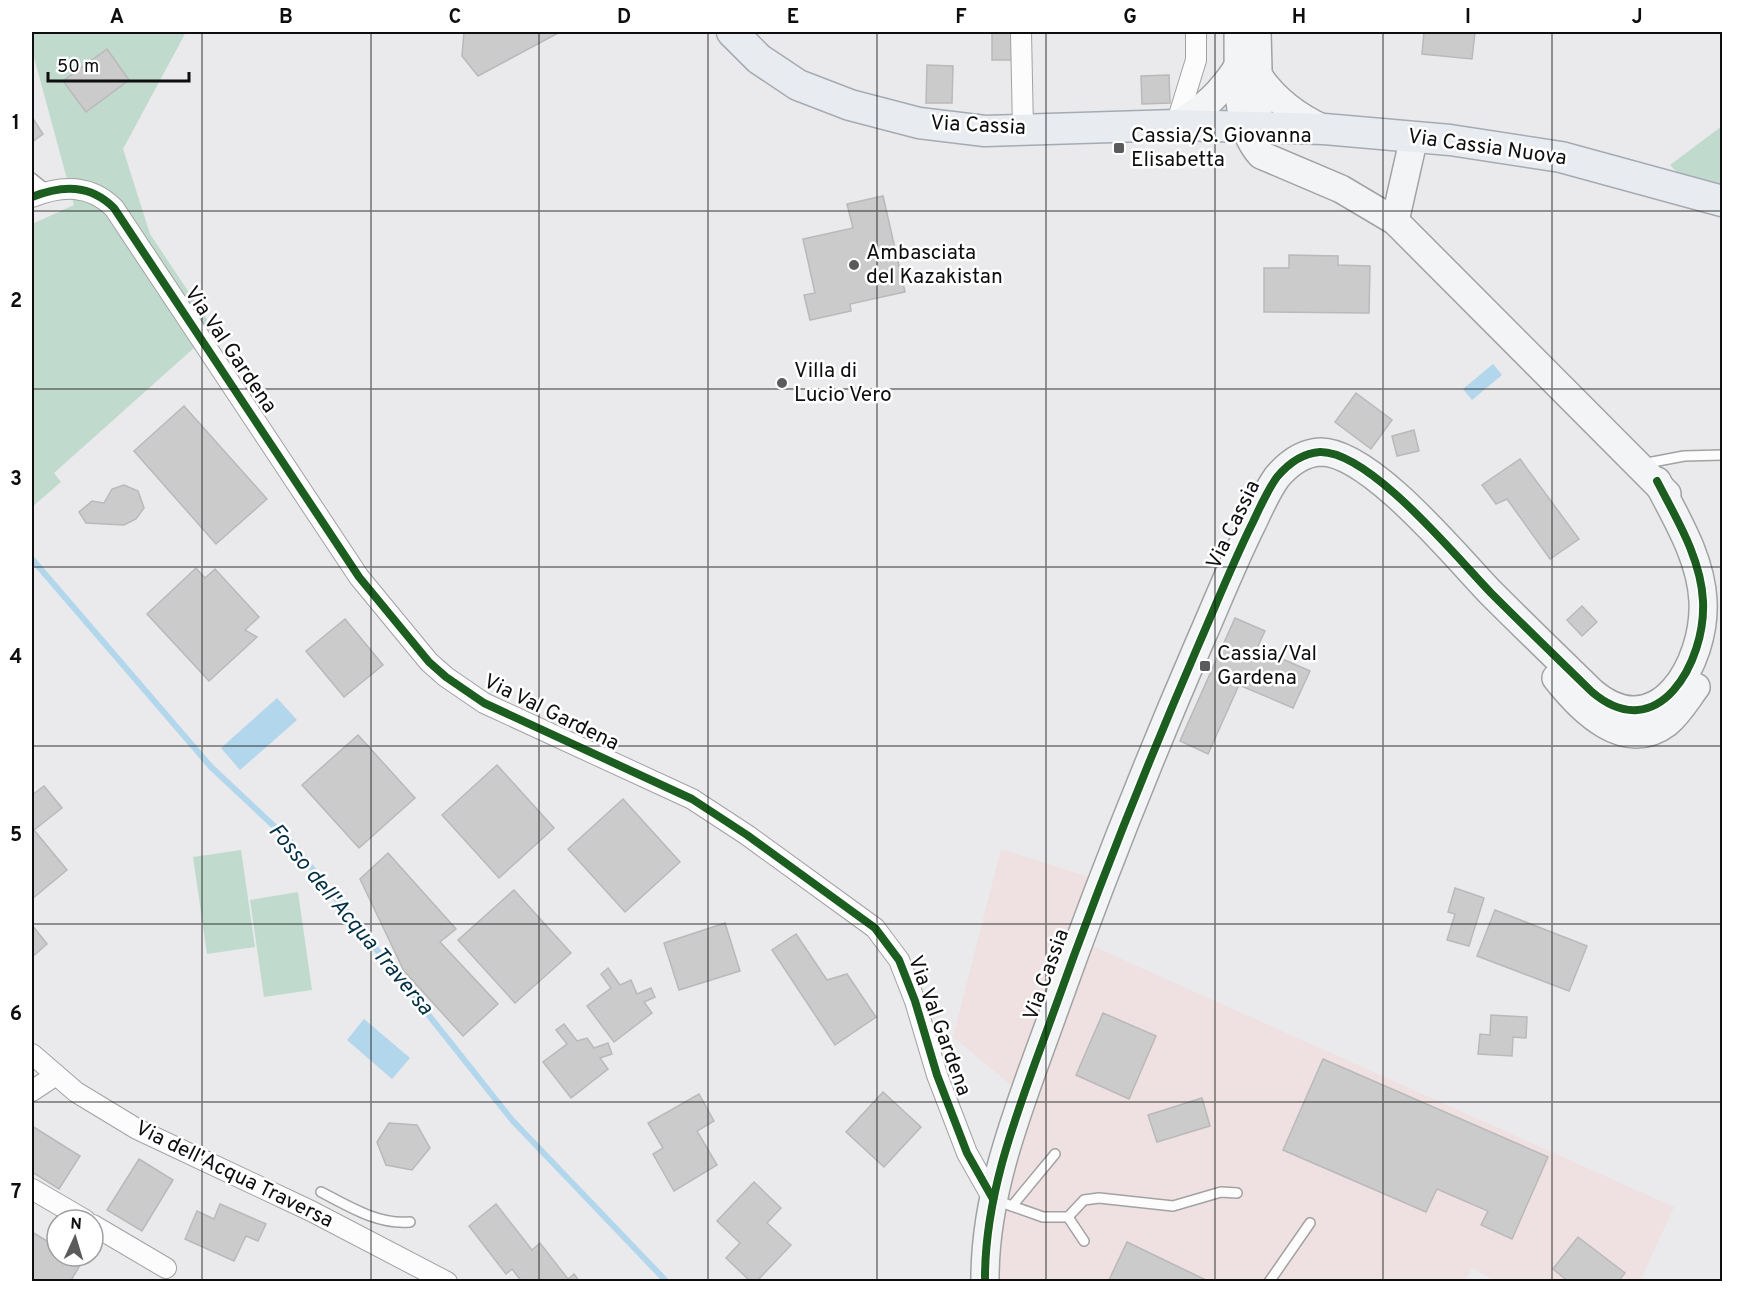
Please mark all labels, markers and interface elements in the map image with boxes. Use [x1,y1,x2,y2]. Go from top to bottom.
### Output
text: A [110,5,124,31]
text: B [279,5,293,31]
text: C [449,5,461,31]
text: D [617,5,631,31]
text: E [787,5,799,31]
text: F [955,5,967,31]
text: G [1123,5,1137,31]
text: H [1292,5,1306,31]
text: I [1465,5,1471,31]
text: J [1631,5,1643,31]
scale bar [48,45,189,83]
text: 50 m [57,56,99,79]
street label: Via Cassia [929,110,1027,142]
text: 1 [12,111,20,137]
place label: Cassia/S. Giovanna Elisabetta [1131,123,1312,174]
street label: Via Cassia Nuova [1406,123,1568,173]
marker: Cassia/S. Giovanna Elisabetta [1112,141,1126,155]
place label: Ambasciata del Kazakistan [866,240,1003,291]
marker: Ambasciata del Kazakistan [847,258,861,272]
street label: Via Val Gardena [178,281,282,419]
text: 2 [10,289,22,315]
place label: Villa di Lucio Vero [794,358,892,409]
marker: Villa di Lucio Vero [775,376,789,390]
text: 3 [10,467,22,493]
street label: Via Cassia [1201,476,1267,574]
place label: Cassia/Val Gardena [1217,641,1317,692]
text: 4 [10,645,22,671]
marker: Cassia/Val Gardena [1198,659,1212,673]
street label: Via Val Gardena [479,669,623,757]
water label: Fosso dell'Acqua Traversa [262,819,439,1022]
text: 5 [10,823,22,849]
street label: Via Cassia [1018,925,1076,1025]
street label: Via Val Gardena [901,952,977,1100]
text: 6 [10,1002,22,1028]
street label: Via dell'Acqua Traversa [130,1115,338,1235]
text: 7 [11,1180,21,1206]
north arrow [45,1208,105,1268]
text: N [69,1215,82,1235]

